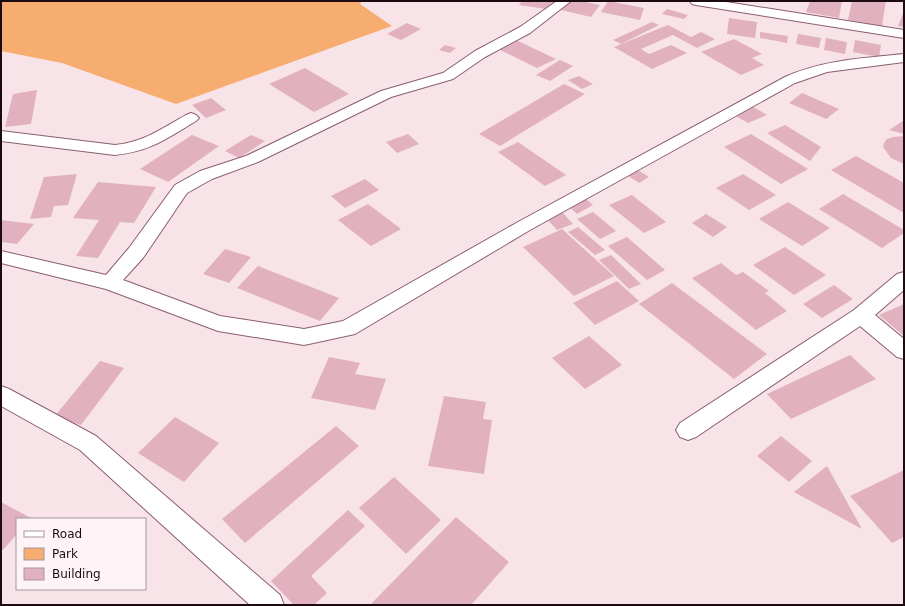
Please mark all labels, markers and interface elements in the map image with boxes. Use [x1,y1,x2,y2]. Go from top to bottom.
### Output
legend [16,518,146,590]
text: Road [52,527,82,541]
text: Park [52,547,78,561]
text: Building [52,567,101,581]

